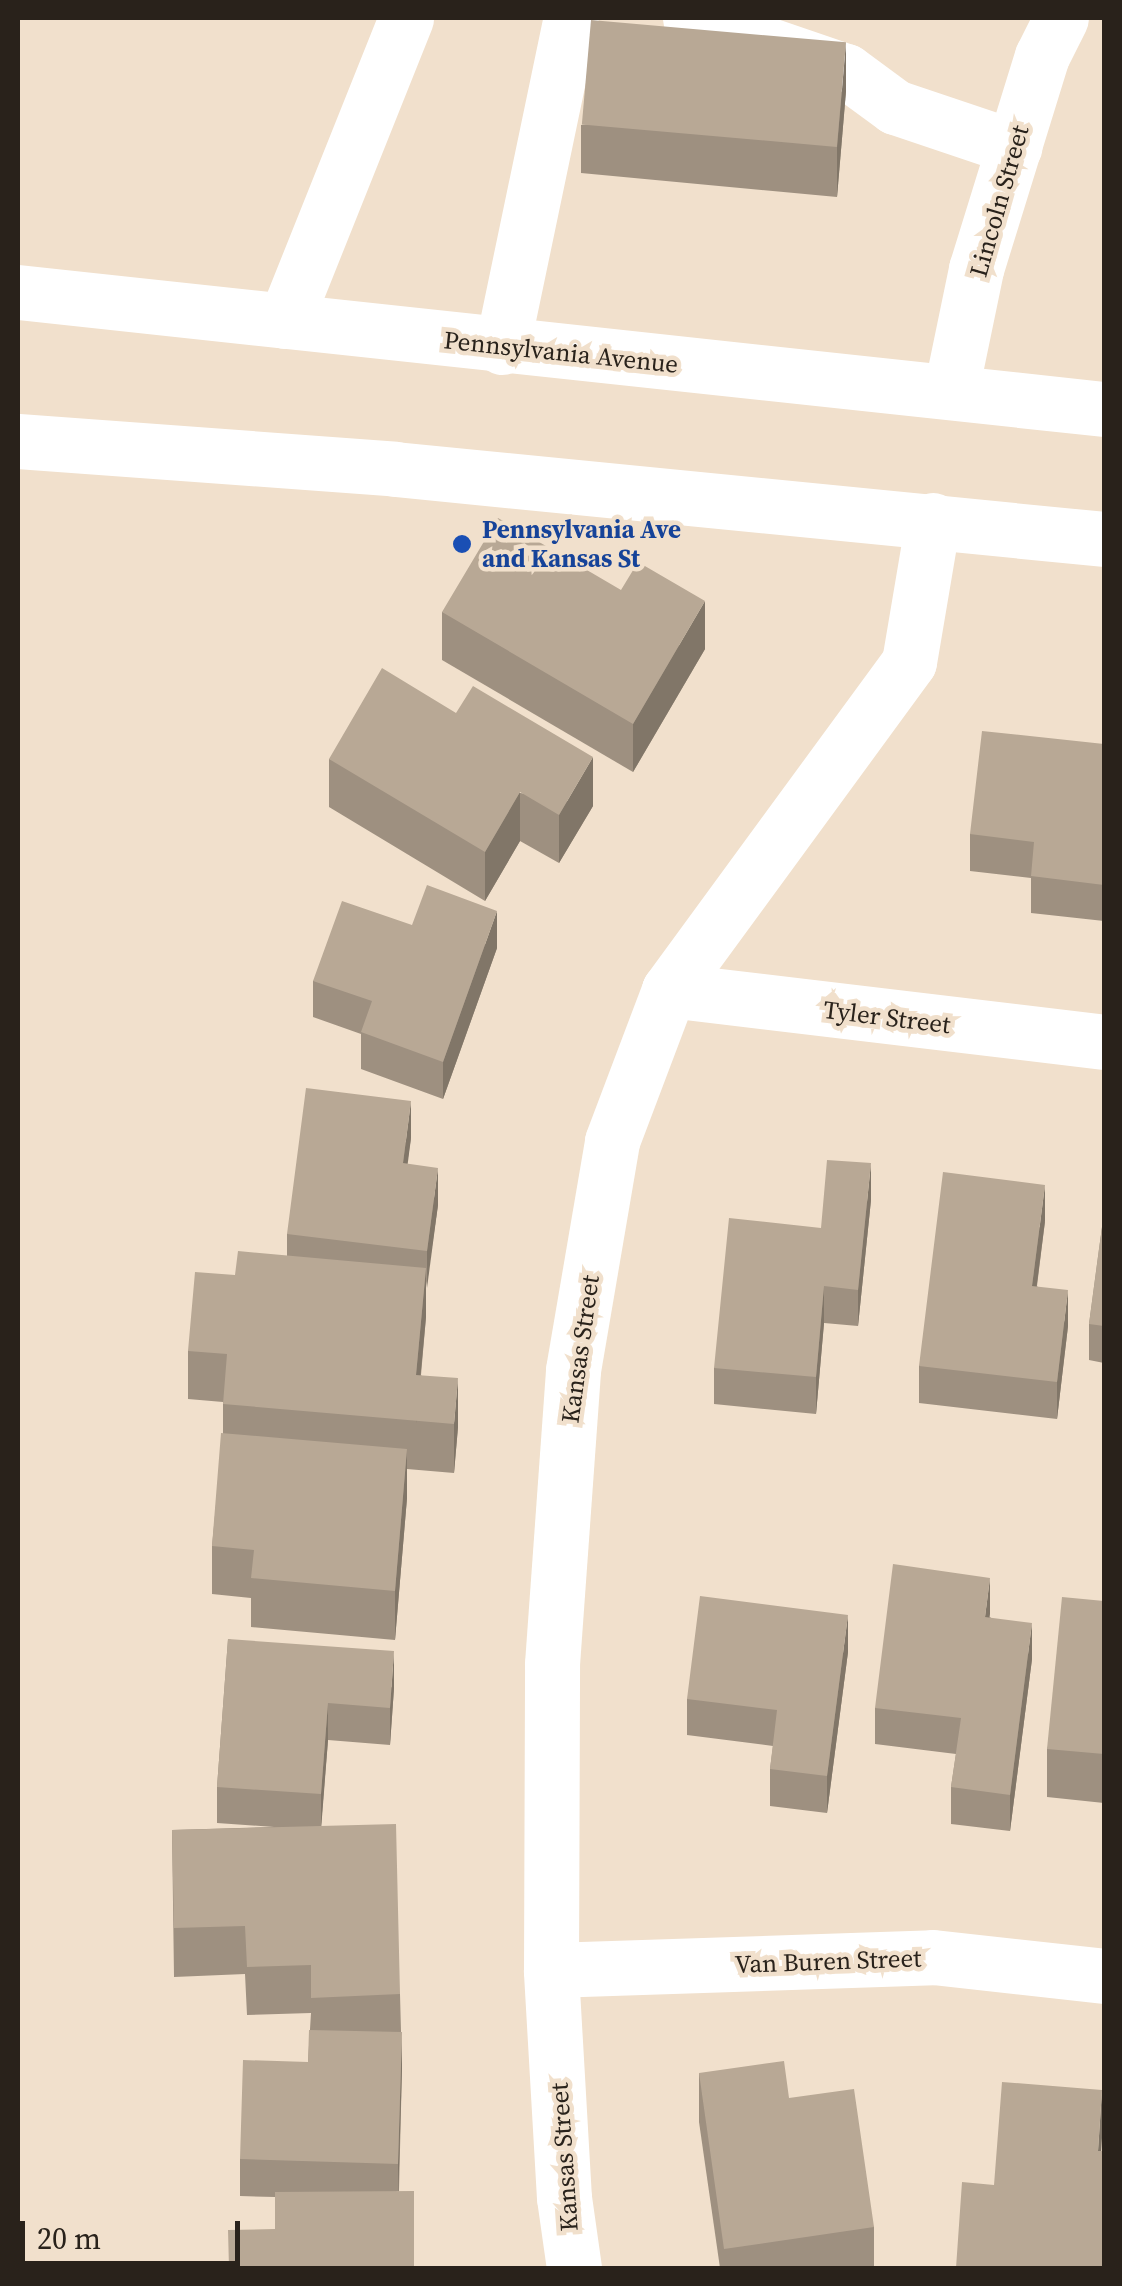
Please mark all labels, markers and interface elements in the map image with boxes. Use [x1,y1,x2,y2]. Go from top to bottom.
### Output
street label: Lincoln Street [963,122,1035,280]
street label: Pennsylvania Avenue [442,325,680,379]
place label: Pennsylvania Ave and Kansas St [482,515,681,574]
marker: Pennsylvania Ave and Kansas St [451,533,473,555]
street label: Tyler Street [822,994,952,1040]
street label: Kansas Street [555,1273,605,1425]
street label: Van Buren Street [734,1943,922,1979]
street label: Kansas Street [544,2082,584,2232]
scale bar [25,2201,245,2263]
text: 20 m [37,2218,101,2259]

